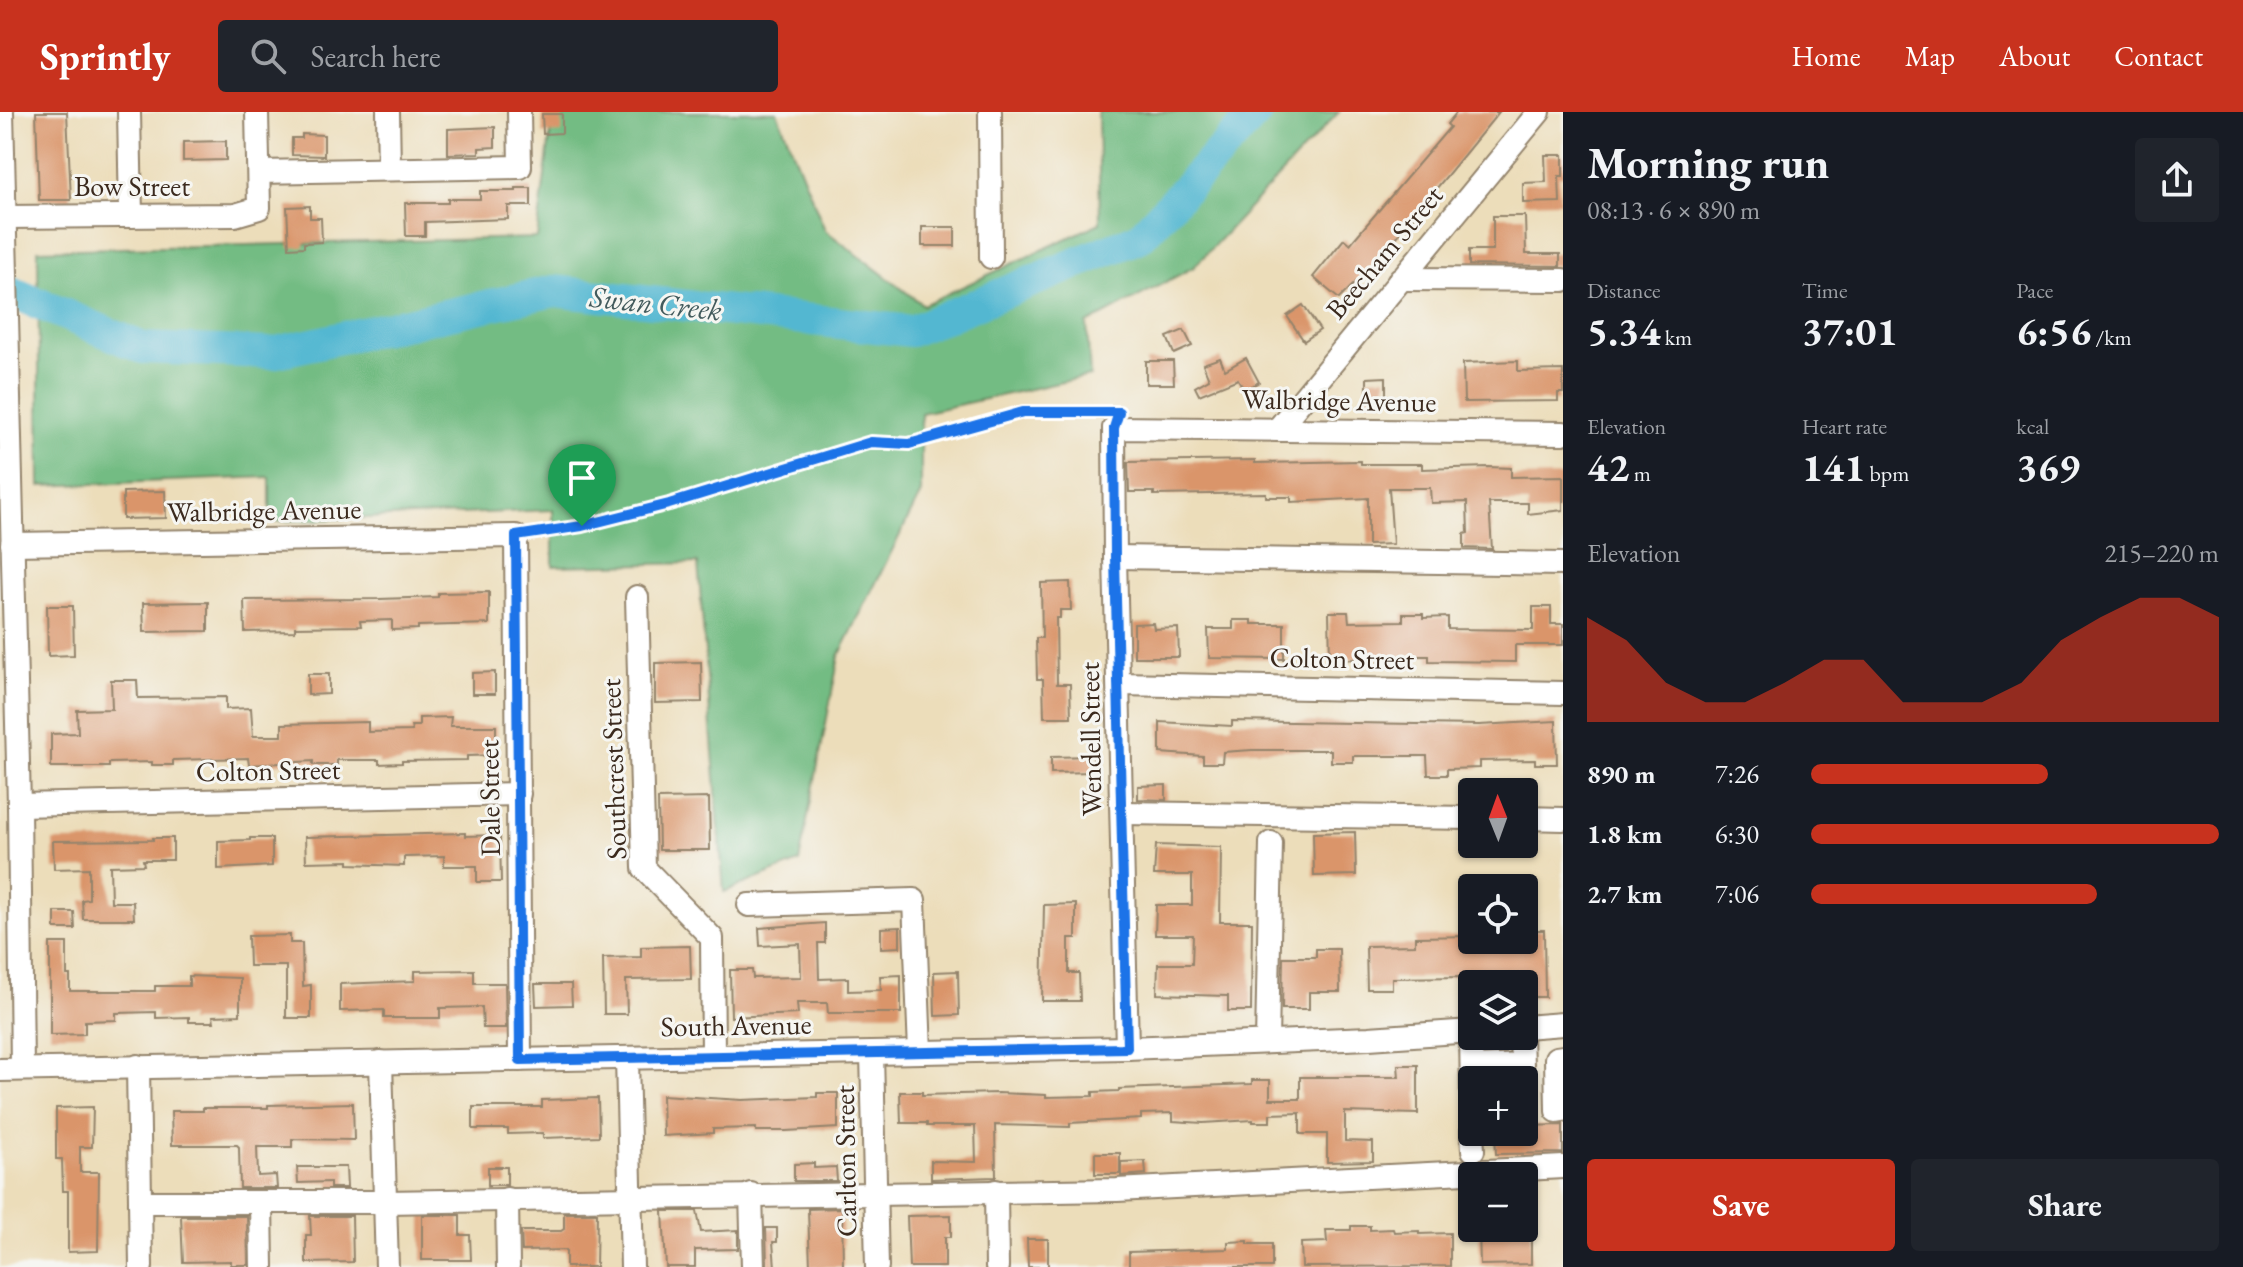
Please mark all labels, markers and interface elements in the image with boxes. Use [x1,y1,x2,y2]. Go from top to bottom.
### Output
search box [218,20,778,92]
text: Sprintly [40,32,170,81]
icon: search [246,34,290,78]
text: Search here [310,37,441,76]
text: Home [1791,38,1861,74]
text: Map [1905,38,1955,74]
text: About [1999,38,2070,74]
text: Contact [2114,38,2203,74]
text: Morning run [1587,134,1829,191]
button: share [2135,138,2219,222]
street label: Bow Street [74,168,190,204]
street label: Beecham Street [1318,178,1451,326]
text: 08:13 · 6 × 890 m [1587,193,1760,227]
text: Distance [1587,276,1660,305]
text: Time [1802,276,1847,305]
text: Pace [2016,276,2053,305]
water label: Swan Creek [587,277,724,329]
text: 5.34 [1587,305,1660,357]
text: 37:01 [1802,305,1898,357]
text: 6:56 [2016,305,2091,357]
text: km [1660,323,1692,352]
text: /km [2091,323,2132,352]
street label: Walbridge Avenue [1241,380,1437,420]
text: Elevation [1587,412,1666,441]
text: Heart rate [1802,412,1887,441]
text: kcal [2016,412,2049,441]
text: 42 [1587,441,1629,493]
text: 141 [1802,441,1865,493]
text: 369 [2016,441,2080,493]
pin [548,444,616,526]
icon: arrive [560,456,604,500]
text: m [1629,459,1651,488]
text: bpm [1865,459,1909,488]
street label: Walbridge Avenue [166,490,362,530]
text: Elevation [1587,536,1681,570]
text: 215–220 m [2104,536,2219,570]
street label: Colton Street [1269,639,1415,677]
street label: Wendell Street [1071,661,1109,816]
street label: Southcrest Street [592,678,634,860]
street label: Dale Street [470,739,508,857]
street label: Colton Street [195,751,341,789]
text: 890 m [1587,757,1655,791]
text: 7:26 [1715,757,1759,791]
north arrow [1458,778,1538,858]
map controls [1458,778,1538,1242]
text: 1.8 km [1587,817,1662,851]
text: 6:30 [1715,817,1759,851]
button: locate [1458,874,1538,954]
text: 2.7 km [1587,877,1662,911]
text: 7:06 [1715,877,1759,911]
button: layers [1458,970,1538,1050]
street label: South Avenue [660,1006,812,1044]
button: + [1458,1066,1538,1146]
street label: Carlton Street [826,1085,864,1237]
button: Save [1587,1159,1895,1251]
button: Share [1911,1159,2219,1251]
button: − [1458,1162,1538,1242]

